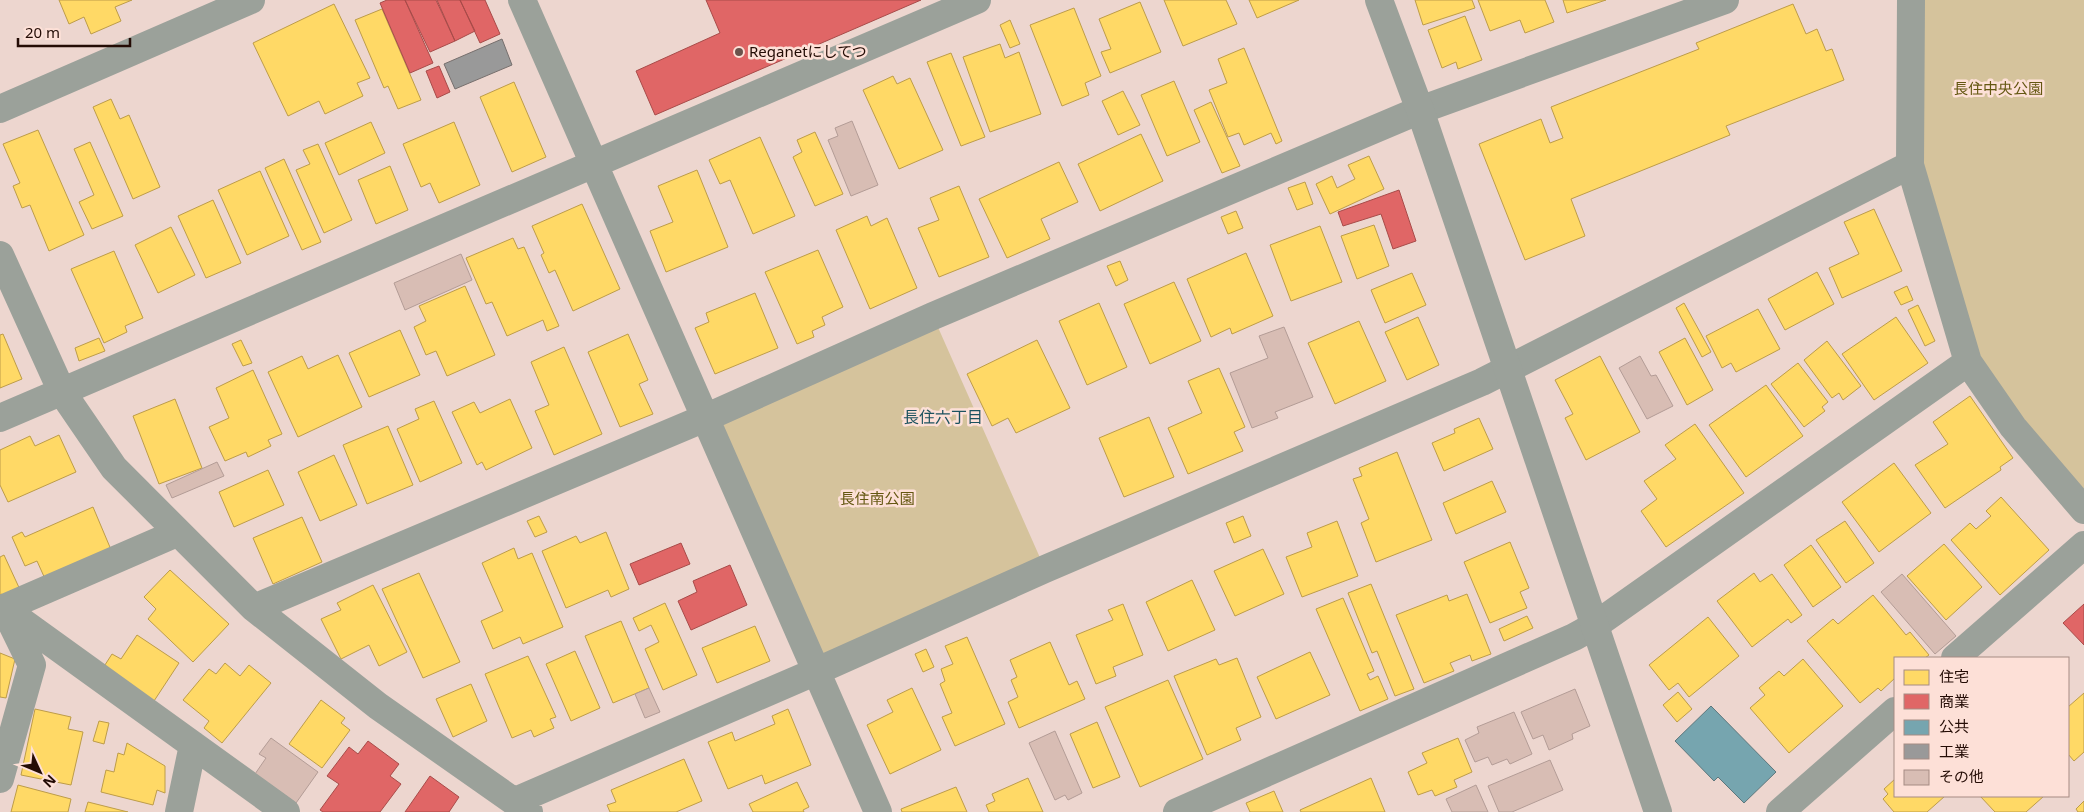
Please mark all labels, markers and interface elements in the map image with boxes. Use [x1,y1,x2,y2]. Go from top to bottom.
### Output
scale bar [18,15,130,47]
text: 20 m [25,22,60,42]
place label: Reganetにしてつ [749,41,867,61]
marker: Reganetにしてつ [733,46,745,58]
park label: 長住中央公園 [1953,78,2043,98]
district label: 長住六丁目 [903,406,983,428]
park label: 長住南公園 [839,488,915,508]
legend [1894,657,2069,797]
text: 住宅 [1939,666,1969,686]
text: 商業 [1939,691,1969,711]
text: 公共 [1939,716,1969,736]
text: 工業 [1939,741,1969,761]
north arrow [15,747,65,797]
text: その他 [1939,766,1984,786]
text: N [39,771,61,792]

